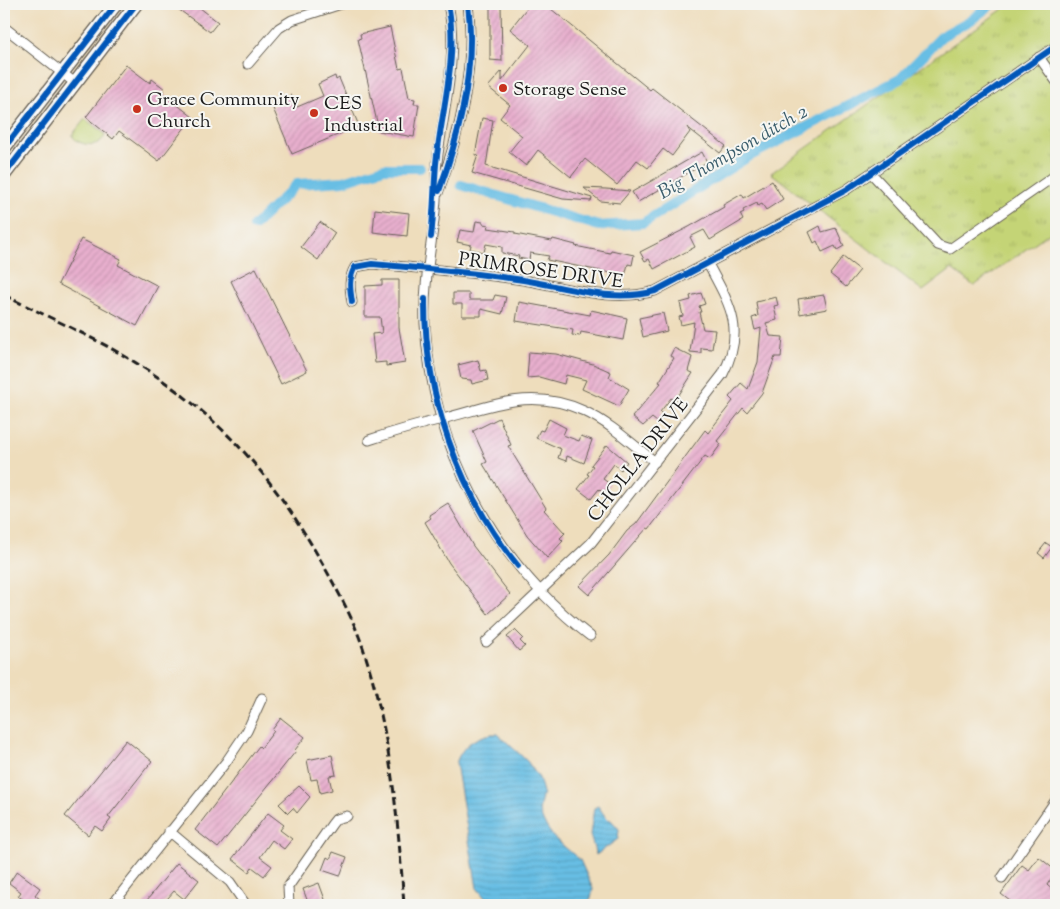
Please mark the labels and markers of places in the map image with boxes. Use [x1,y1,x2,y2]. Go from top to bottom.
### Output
place label: Storage Sense [513,77,627,104]
marker: Storage Sense [497,82,509,94]
place label: Grace Community Church [147,87,300,136]
place label: CES Industrial [324,91,403,140]
marker: Grace Community Church [131,103,143,115]
marker: CES Industrial [308,107,320,119]

